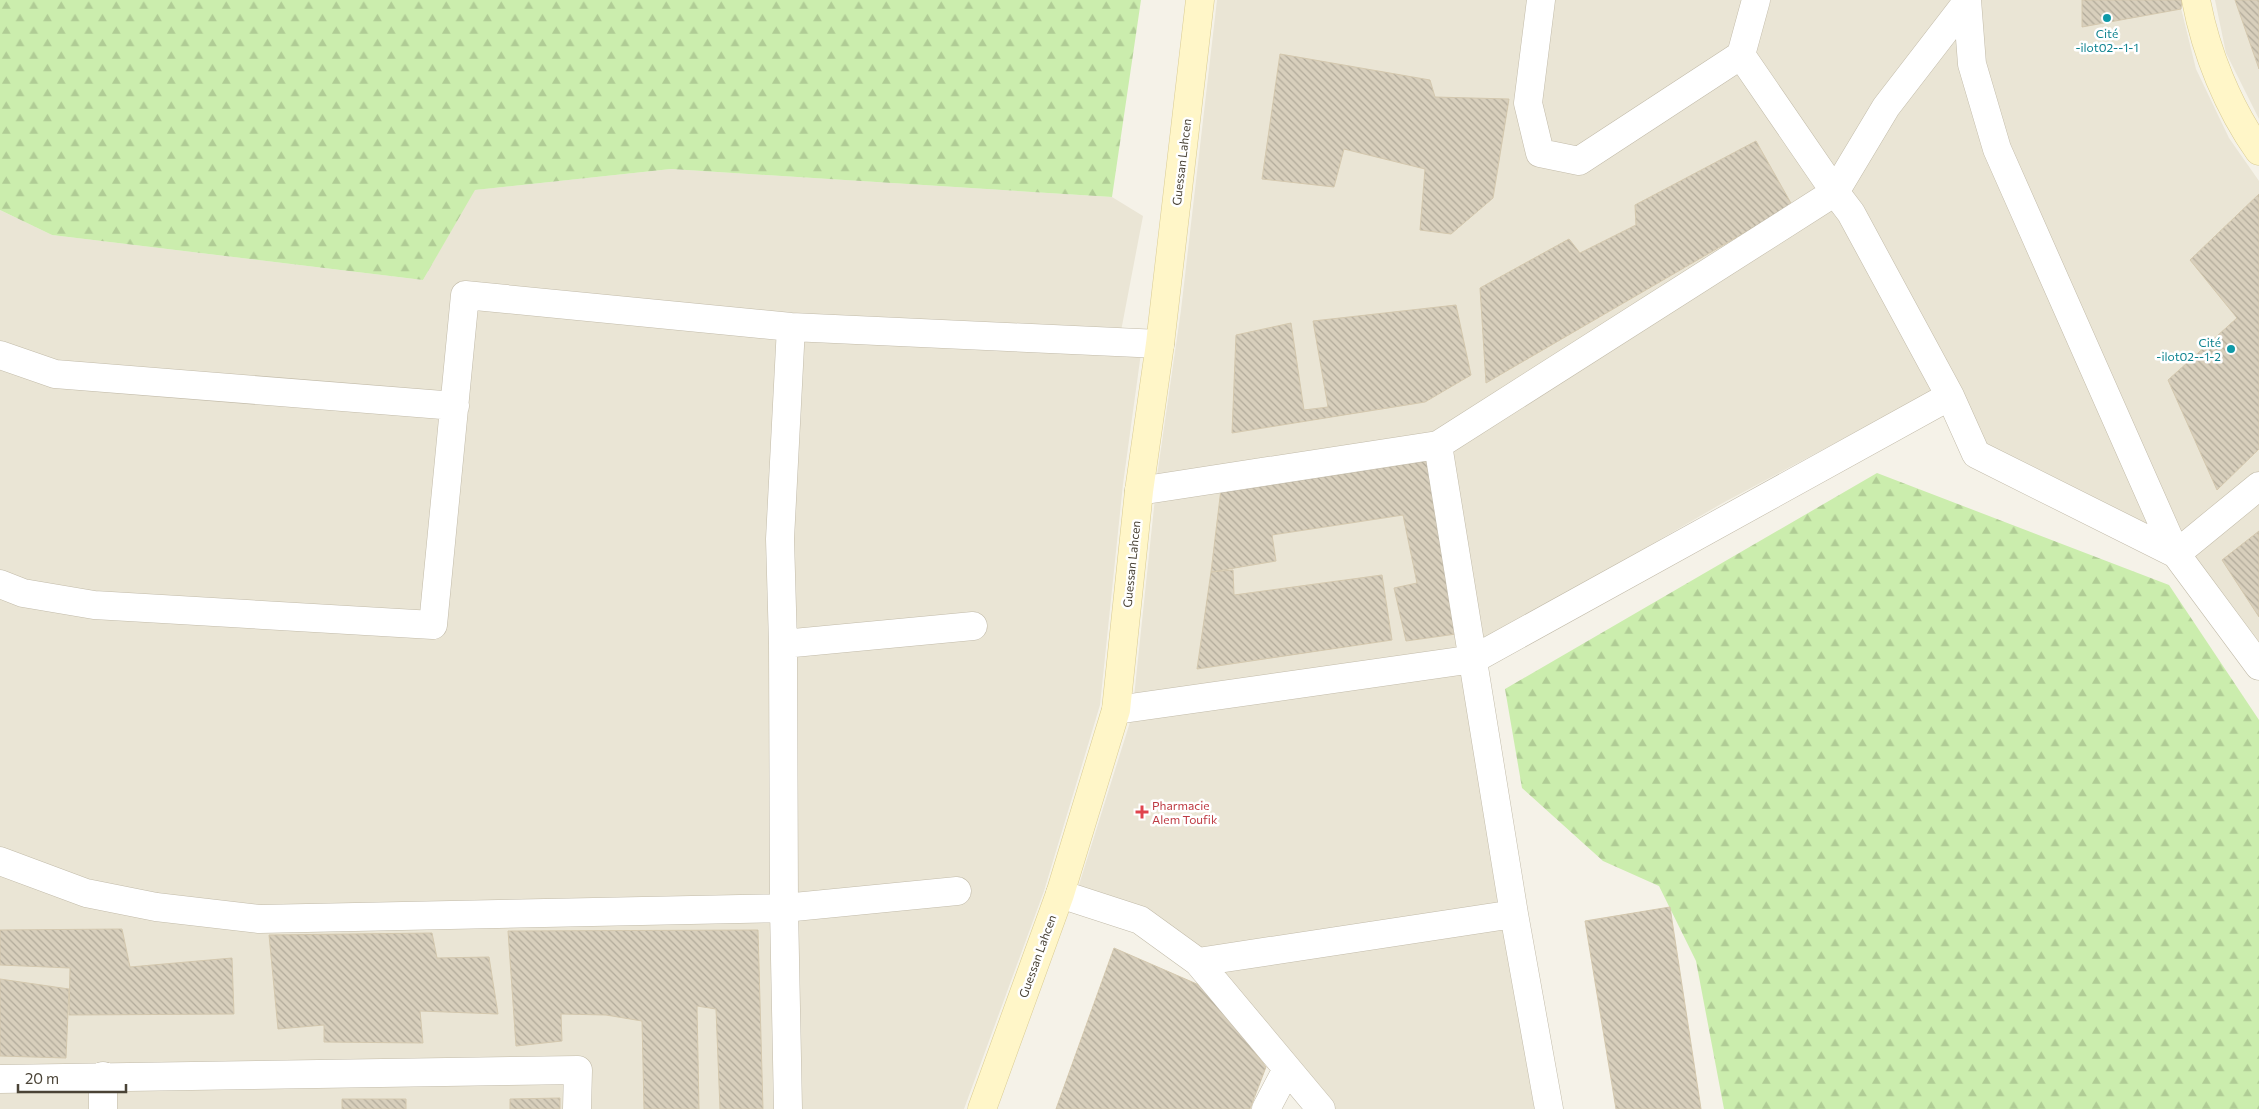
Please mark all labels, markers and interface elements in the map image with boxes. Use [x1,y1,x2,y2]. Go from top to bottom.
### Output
marker: Cité -ilot02--1-1 [2101,12,2113,24]
place label: Cité -ilot02--1-1 [2075,26,2139,54]
street label: Guessan Lahcen [1169,118,1193,206]
place label: Cité -ilot02--1-2 [2156,335,2221,363]
marker: Cité -ilot02--1-2 [2225,343,2237,355]
street label: Guessan Lahcen [1119,520,1143,608]
place label: Pharmacie Alem Toufik [1152,798,1218,826]
marker: Pharmacie Alem Toufik [1136,806,1148,818]
street label: Guessan Lahcen [1015,913,1059,999]
scale bar [18,1062,125,1094]
text: 20 m [25,1069,59,1087]

